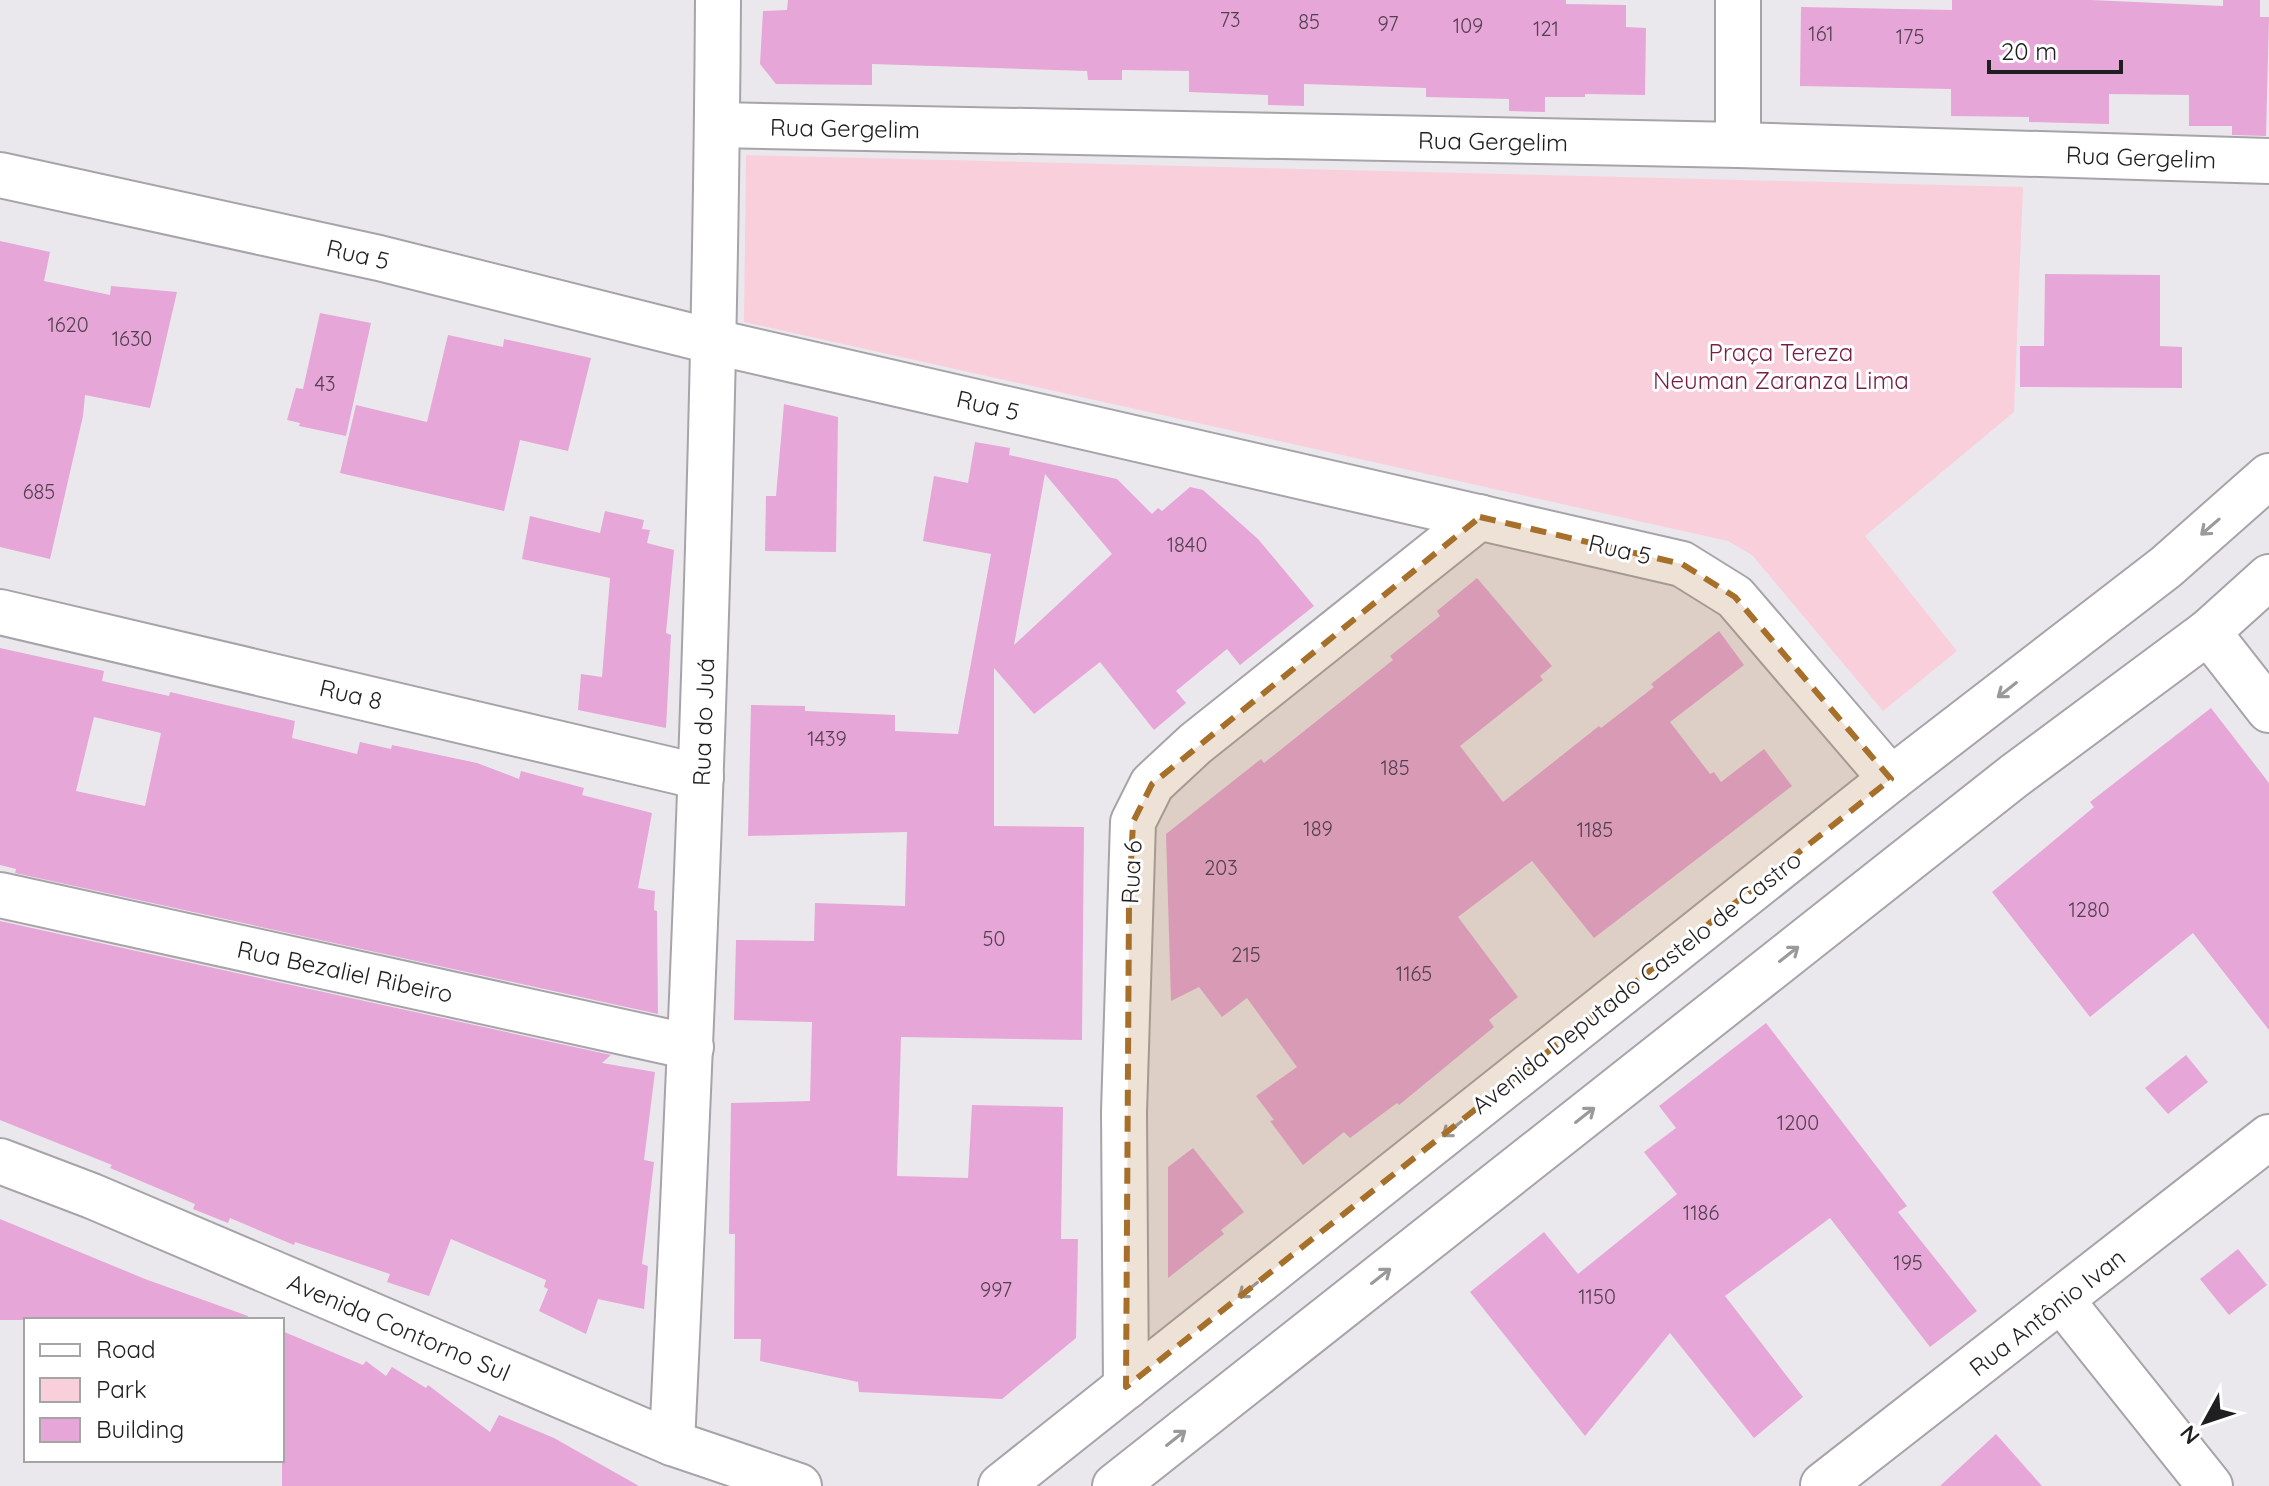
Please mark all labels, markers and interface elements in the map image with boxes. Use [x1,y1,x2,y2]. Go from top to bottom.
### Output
house number: 73 [1220,7,1240,32]
house number: 85 [1298,9,1320,34]
house number: 97 [1378,11,1398,36]
house number: 109 [1453,13,1483,38]
house number: 121 [1533,16,1559,41]
house number: 161 [1808,21,1834,46]
house number: 175 [1896,24,1924,49]
scale bar [1989,24,2121,74]
text: 20 m [2001,36,2057,66]
street label: Rua Gergelim [770,112,920,144]
street label: Rua Gergelim [1418,125,1568,157]
street label: Rua Gergelim [2065,139,2217,175]
street label: Rua 5 [324,232,392,276]
house number: 1620 [47,312,89,337]
house number: 1630 [112,326,152,351]
park label: Praça Tereza Neuman Zaranza Lima [1653,337,1909,395]
house number: 43 [314,371,336,396]
street label: Rua 5 [954,383,1022,427]
house number: 685 [23,479,55,504]
one-way arrow [2201,518,2221,536]
street label: Rua 5 [1586,527,1654,571]
house number: 1840 [1167,532,1207,557]
street label: Rua do Juá [686,657,720,787]
street label: Rua 8 [317,672,385,716]
one-way arrow [1997,681,2018,698]
house number: 1439 [807,726,847,751]
house number: 185 [1380,755,1410,780]
house number: 189 [1303,816,1333,841]
house number: 1185 [1577,817,1613,842]
street label: Rua 6 [1114,839,1148,904]
street label: Avenida Deputado Castelo de Castro [1465,844,1807,1120]
house number: 203 [1204,855,1238,880]
house number: 1280 [2068,897,2110,922]
house number: 50 [983,926,1005,951]
street label: Rua Bezaliel Ribeiro [234,933,456,1009]
house number: 215 [1231,942,1261,967]
one-way arrow [1778,945,1799,963]
house number: 1165 [1396,961,1432,986]
one-way arrow [1574,1107,1595,1124]
house number: 1200 [1777,1110,1819,1135]
one-way arrow [1442,1120,1463,1137]
house number: 1186 [1683,1200,1719,1225]
street label: Rua Antônio Ivan [1963,1242,2131,1382]
house number: 195 [1893,1250,1923,1275]
street label: Avenida Contorno Sul [283,1266,515,1388]
one-way arrow [1370,1268,1391,1285]
house number: 997 [980,1277,1012,1302]
one-way arrow [1238,1282,1259,1299]
house number: 1150 [1578,1284,1616,1309]
legend [24,1318,284,1462]
text: Road [96,1334,156,1364]
text: Park [96,1374,147,1404]
north arrow [2165,1382,2245,1462]
text: Building [96,1414,184,1444]
text: N [2174,1420,2206,1450]
one-way arrow [1166,1429,1187,1447]

